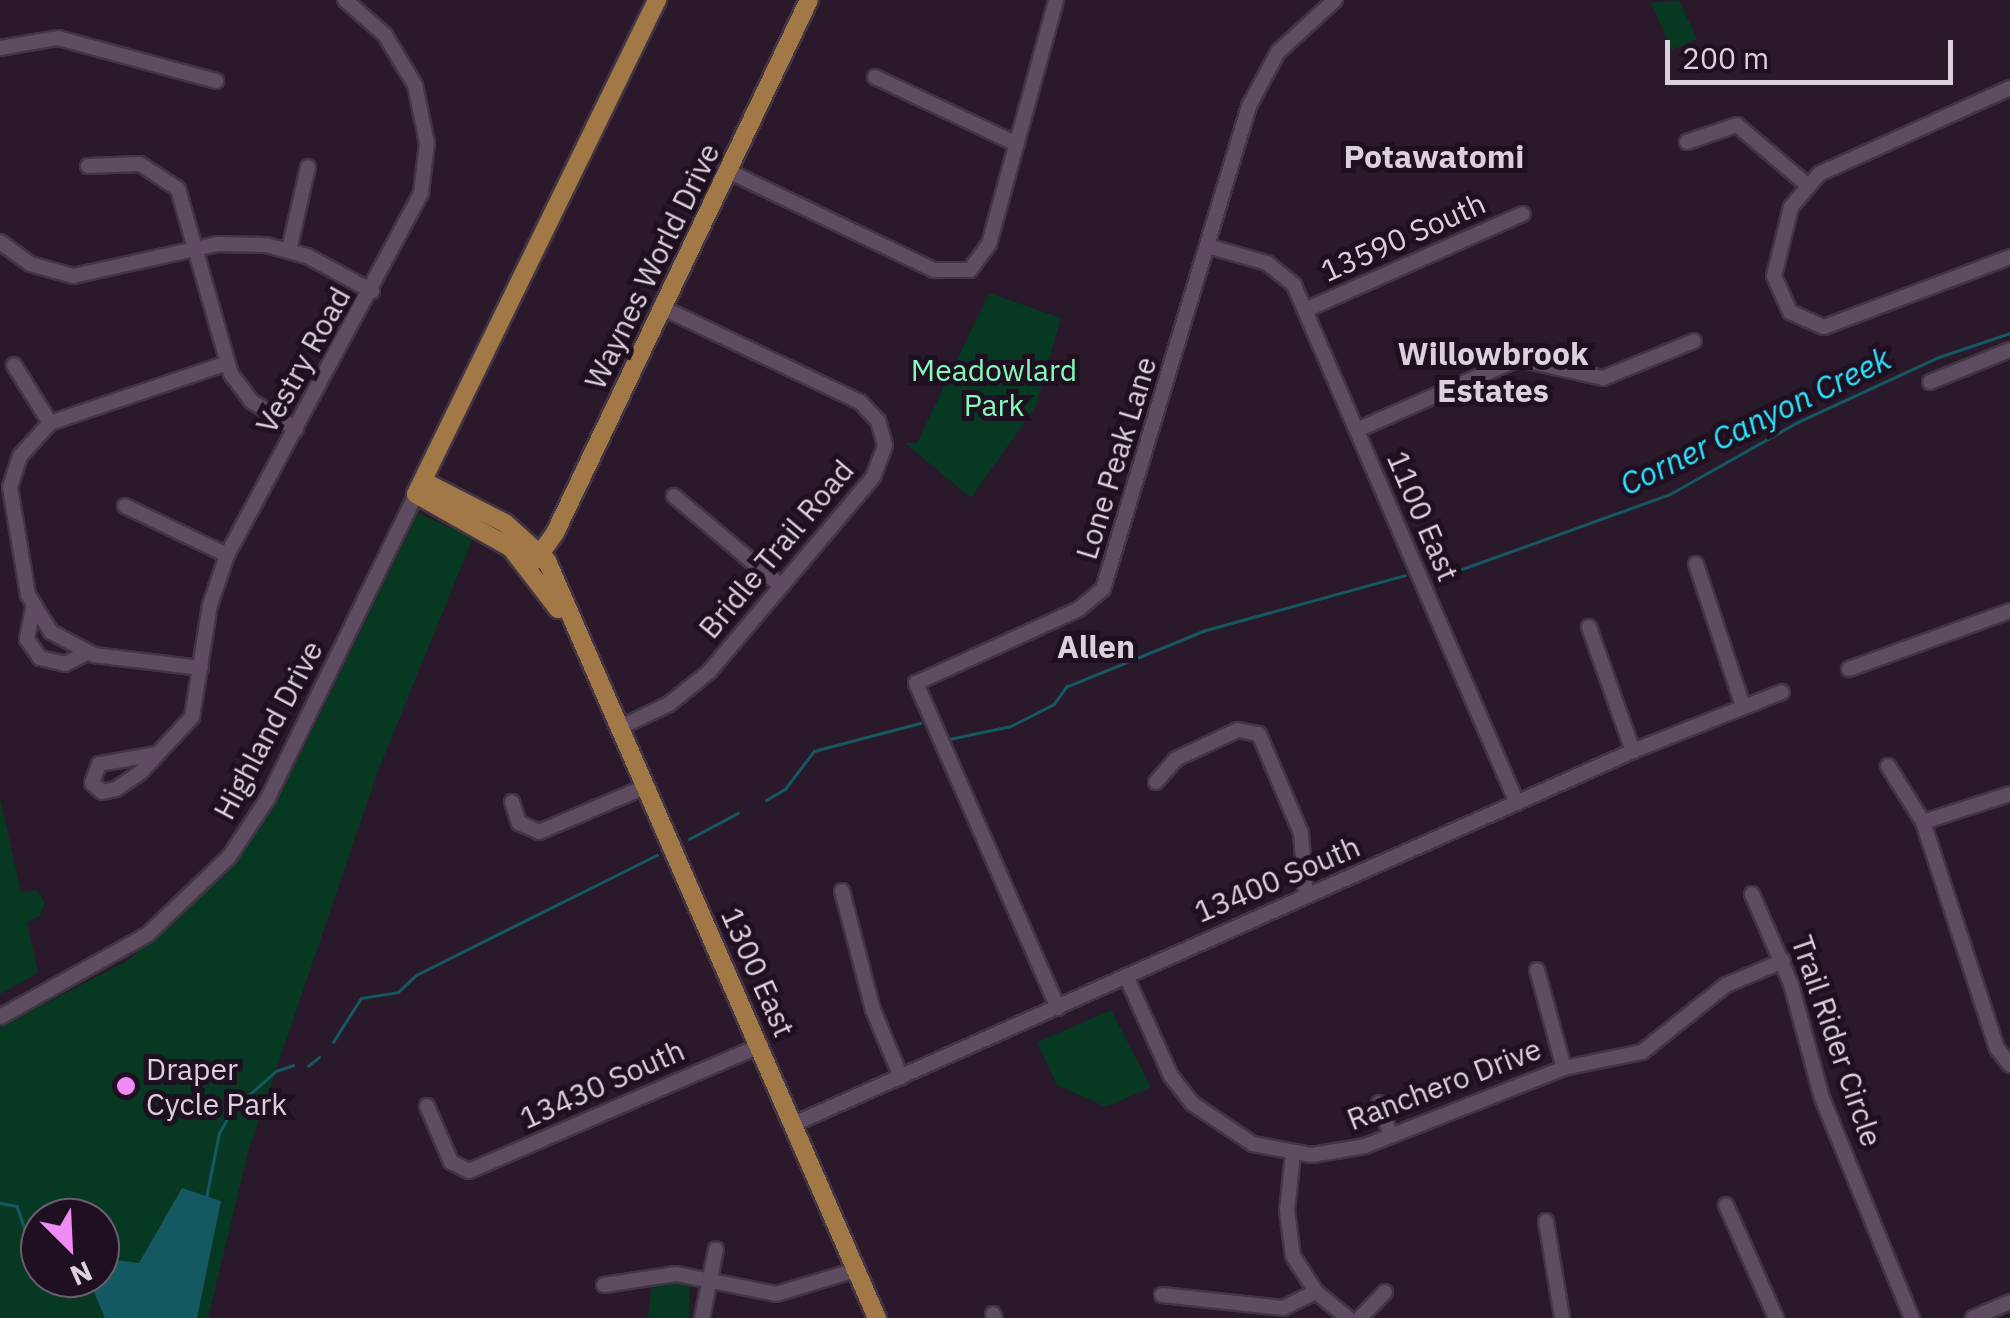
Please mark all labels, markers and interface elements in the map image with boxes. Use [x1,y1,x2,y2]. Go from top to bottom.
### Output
scale bar [1670,20,1958,82]
text: 200 m [1682,38,1769,77]
street label: Waynes World Drive [577,137,727,395]
district label: Potawatomi [1344,137,1524,175]
street label: 13590 South [1315,185,1491,289]
street label: Vestry Road [248,281,358,439]
district label: Willowbrook Estates [1398,335,1588,410]
water label: Corner Canyon Creek [1614,339,1896,503]
park label: Meadowlard Park [911,352,1077,422]
street label: Lone Peak Lane [1068,353,1164,563]
street label: 1100 East [1380,446,1466,586]
street label: Bridle Trail Road [691,453,861,645]
district label: Allen [1057,627,1135,665]
street label: Highland Drive [206,635,330,825]
street label: 13400 South [1189,828,1365,930]
street label: 1300 East [714,902,802,1042]
street label: Trail Rider Circle [1784,931,1890,1151]
street label: Ranchero Drive [1342,1030,1546,1138]
street label: 13430 South [514,1032,690,1136]
place label: Draper Cycle Park [146,1051,287,1122]
marker: Draper Cycle Park [115,1075,137,1097]
north arrow [20,1198,120,1298]
text: N [65,1253,98,1295]

